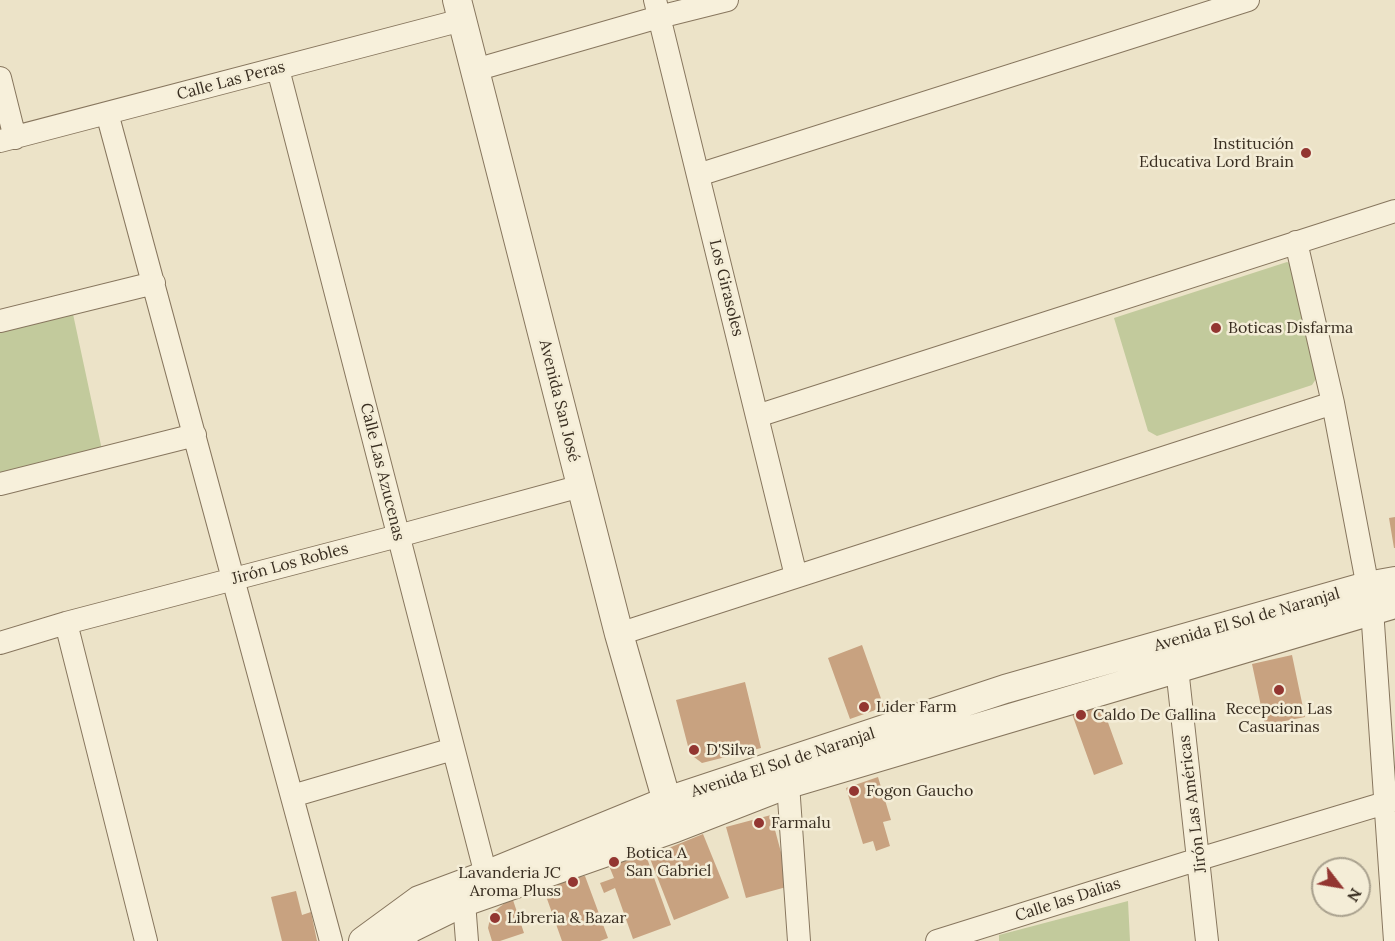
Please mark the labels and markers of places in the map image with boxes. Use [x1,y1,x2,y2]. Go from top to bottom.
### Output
place label: Institución Educativa Lord Brain [1139,134,1294,172]
marker: Institución Educativa Lord Brain [1299,146,1313,160]
place label: Boticas Disfarma [1228,318,1353,338]
marker: Boticas Disfarma [1209,321,1223,335]
marker: Recepcion Las Casuarinas [1272,683,1286,697]
place label: Lider Farm [876,697,957,717]
place label: Recepcion Las Casuarinas [1226,699,1332,737]
marker: Lider Farm [857,700,871,714]
place label: Caldo De Gallina [1093,705,1216,725]
marker: Caldo De Gallina [1074,708,1088,722]
place label: D'Silva [706,740,755,760]
marker: D'Silva [687,743,701,757]
place label: Fogon Gaucho [866,781,973,801]
marker: Fogon Gaucho [847,784,861,798]
place label: Farmalu [771,813,831,833]
marker: Farmalu [752,816,766,830]
place label: Botica A San Gabriel [626,843,711,881]
marker: Botica A San Gabriel [607,855,621,869]
place label: Lavanderia JC Aroma Pluss [458,863,561,901]
marker: Lavanderia JC Aroma Pluss [566,875,580,889]
place label: Libreria & Bazar [507,908,626,928]
marker: Libreria & Bazar [488,911,502,925]

